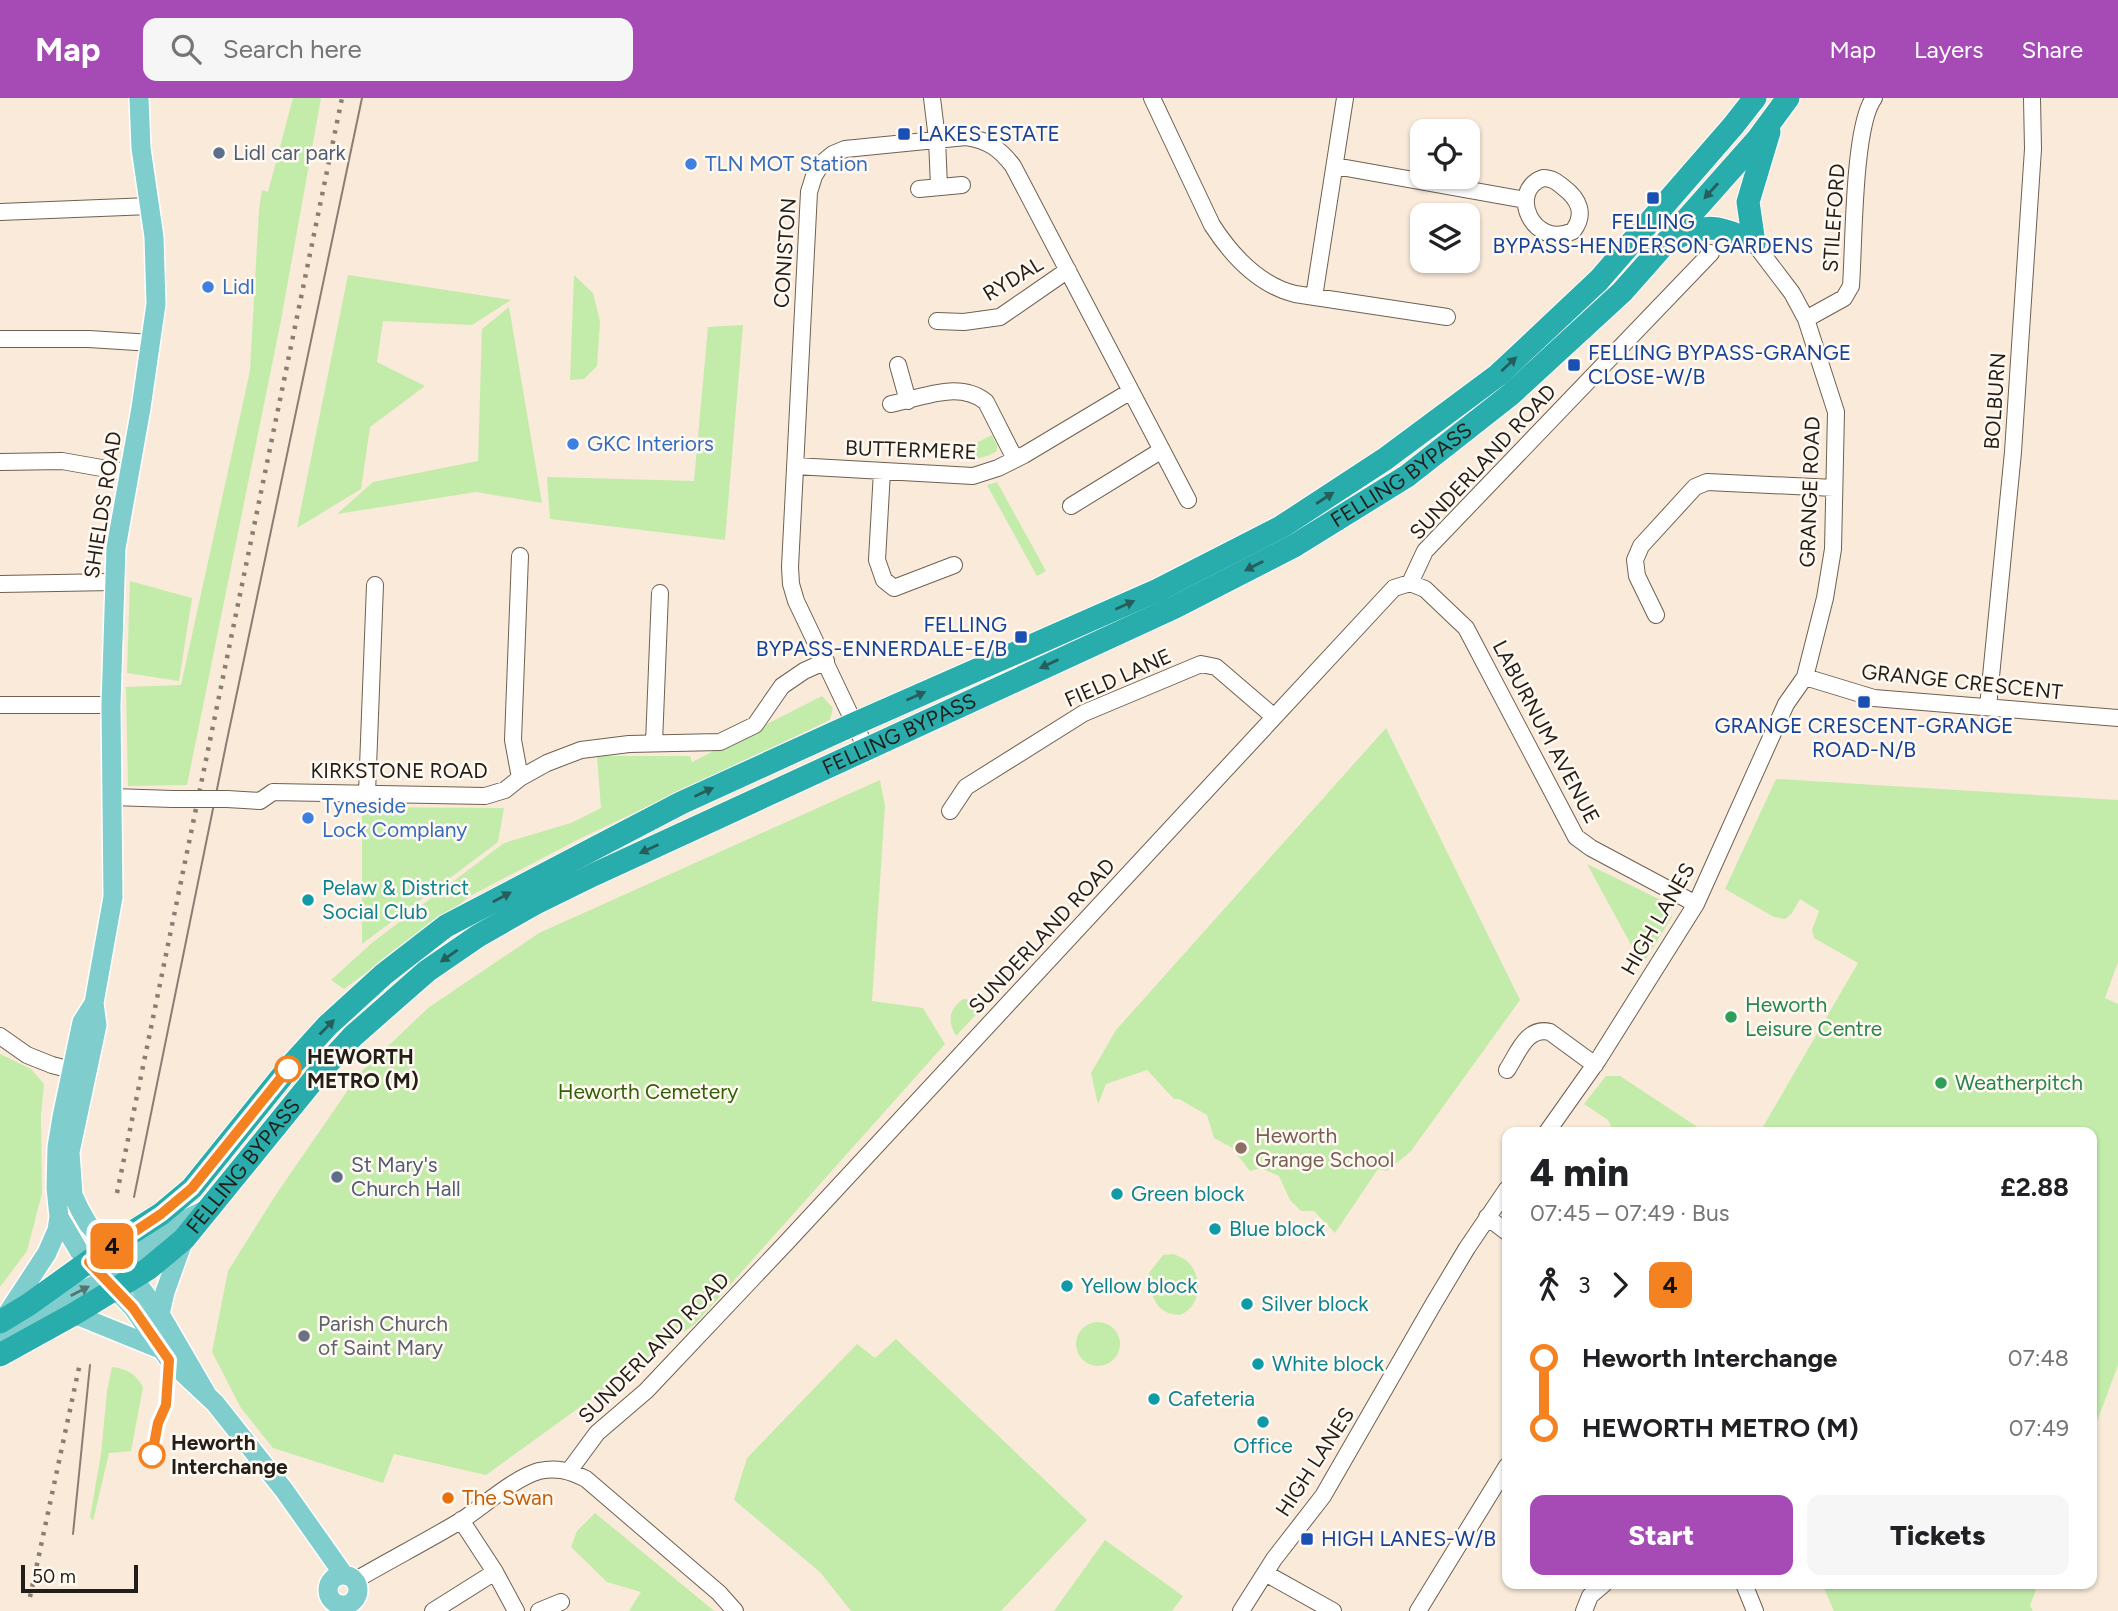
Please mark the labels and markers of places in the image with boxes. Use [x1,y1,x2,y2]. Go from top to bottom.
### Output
place label: LAKES ESTATE [918,121,1060,146]
marker: LAKES ESTATE [896,126,912,142]
place label: Lidl car park [233,140,346,165]
marker: Lidl car park [211,145,227,161]
place label: TLN MOT Station [705,151,868,176]
marker: TLN MOT Station [683,156,699,172]
marker: FELLING BYPASS-HENDERSON GARDENS [1645,190,1661,206]
place label: FELLING BYPASS-HENDERSON GARDENS [1493,209,1813,258]
place label: Lidl [222,274,255,299]
marker: Lidl [200,279,216,295]
place label: FELLING BYPASS-GRANGE CLOSE-W/B [1588,340,1851,389]
marker: FELLING BYPASS-GRANGE CLOSE-W/B [1566,357,1582,373]
place label: GKC Interiors [587,431,714,456]
marker: GKC Interiors [565,436,581,452]
place label: FELLING BYPASS-ENNERDALE-E/B [756,612,1007,661]
marker: FELLING BYPASS-ENNERDALE-E/B [1013,629,1029,645]
marker: GRANGE CRESCENT-GRANGE ROAD-N/B [1856,694,1872,710]
place label: GRANGE CRESCENT-GRANGE ROAD-N/B [1715,713,2013,762]
place label: Tyneside Lock Complany [322,793,467,842]
marker: Tyneside Lock Complany [300,810,316,826]
place label: Pelaw & District Social Club [322,875,469,924]
marker: Pelaw & District Social Club [300,892,316,908]
place label: Heworth Leisure Centre [1745,992,1882,1041]
marker: Heworth Leisure Centre [1723,1009,1739,1025]
place label: HEWORTH METRO (M) [307,1044,419,1093]
marker: HEWORTH METRO (M) [275,1056,301,1082]
place label: Weatherpitch [1955,1070,2083,1095]
marker: Weatherpitch [1933,1075,1949,1091]
place label: Heworth Grange School [1255,1123,1394,1172]
marker: Heworth Grange School [1233,1140,1249,1156]
place label: St Mary's Church Hall [351,1152,461,1201]
marker: St Mary's Church Hall [329,1169,345,1185]
place label: Green block [1131,1181,1245,1206]
marker: Green block [1109,1186,1125,1202]
place label: Blue block [1229,1216,1326,1241]
marker: Blue block [1207,1221,1223,1237]
place label: Yellow block [1081,1273,1198,1298]
marker: Yellow block [1059,1278,1075,1294]
place label: Silver block [1261,1291,1369,1316]
marker: Silver block [1239,1296,1255,1312]
place label: Parish Church of Saint Mary [318,1311,448,1360]
marker: Parish Church of Saint Mary [296,1328,312,1344]
place label: White block [1272,1351,1385,1376]
marker: White block [1250,1356,1266,1372]
place label: Cafeteria [1168,1386,1255,1411]
marker: Cafeteria [1146,1391,1162,1407]
marker: Office [1255,1414,1271,1430]
place label: Heworth Interchange [171,1430,288,1479]
place label: Office [1233,1433,1293,1458]
marker: Heworth Interchange [139,1442,165,1468]
place label: The Swan [462,1485,554,1510]
marker: The Swan [440,1490,456,1506]
place label: HIGH LANES-W/B [1321,1526,1496,1551]
marker: HIGH LANES-W/B [1299,1531,1315,1547]

